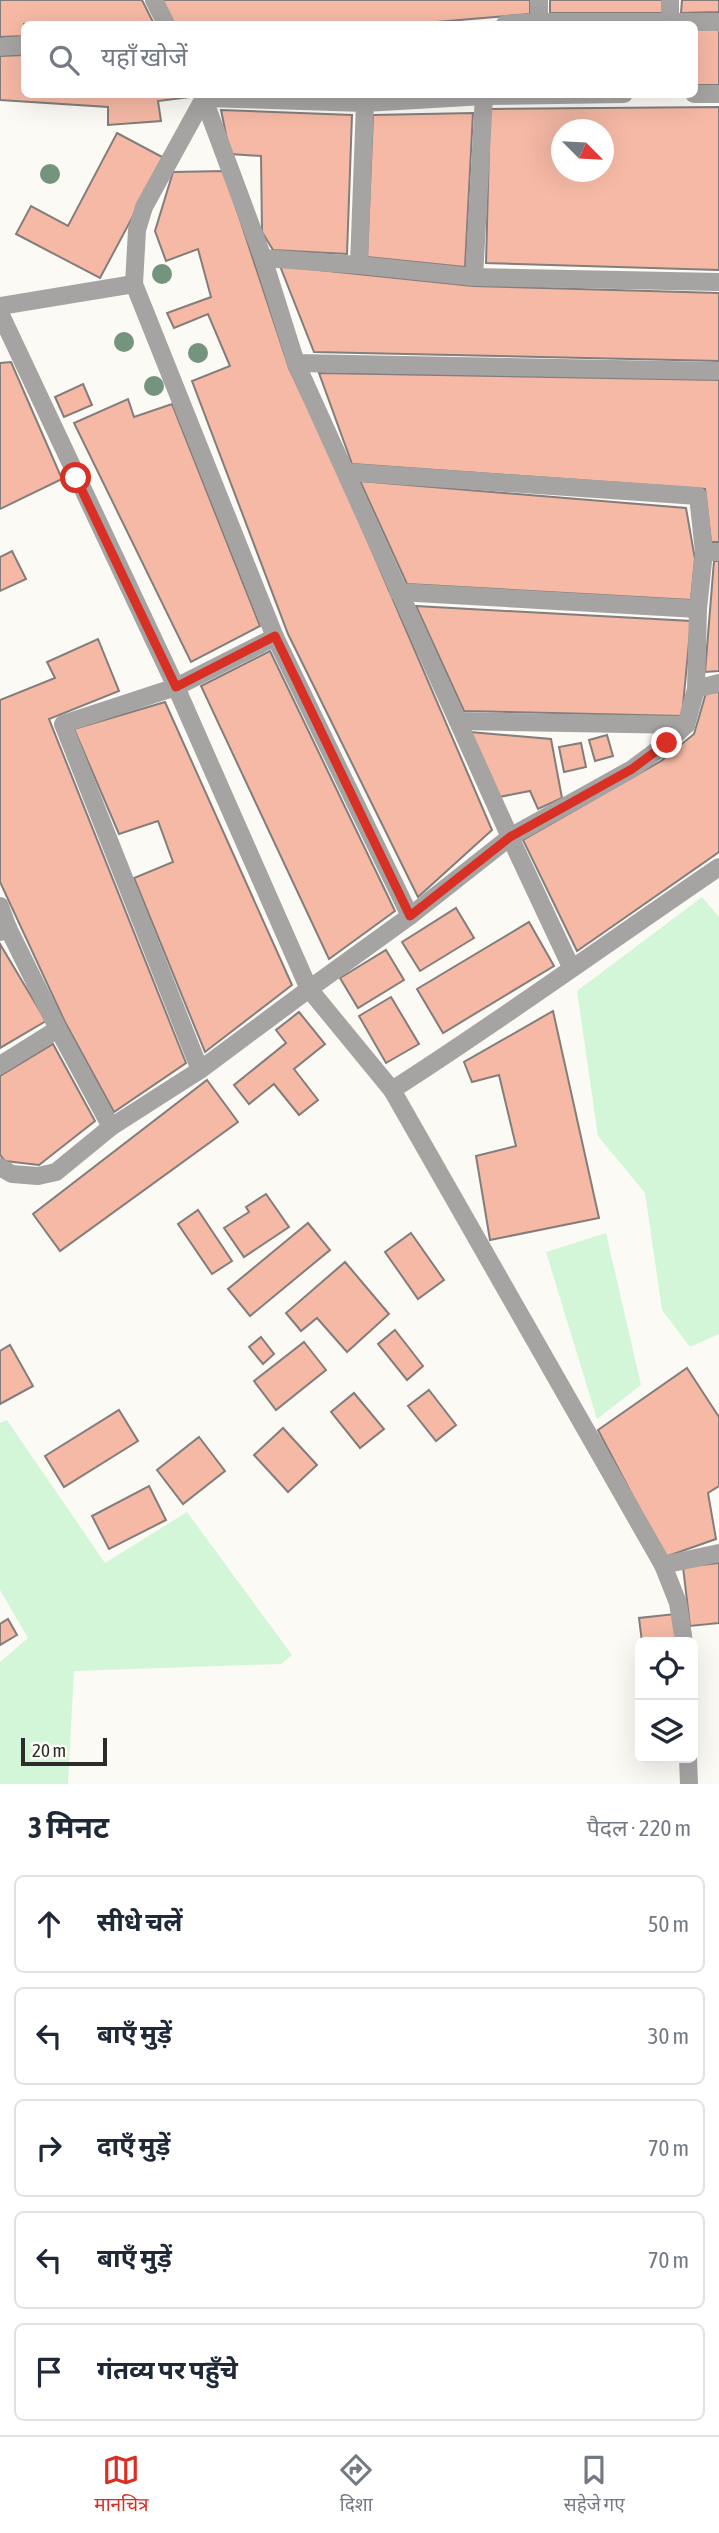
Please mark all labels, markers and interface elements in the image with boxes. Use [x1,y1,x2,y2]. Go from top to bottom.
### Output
search box [21,21,698,98]
icon: search [45,41,83,79]
text: यहाँ खोजें [101,42,187,72]
north arrow [551,119,614,182]
route start [60,462,91,493]
route end [651,727,682,758]
map controls [635,1637,698,1763]
button: locate [635,1637,698,1700]
button: layers [635,1700,698,1763]
scale bar [21,1735,107,1767]
text: 20 m [32,1739,66,1761]
text: 3 मिनट [28,1810,109,1844]
text: पैदल · 220 m [587,1815,691,1841]
icon: ahead [30,1905,68,1943]
text: सीधे चलें [97,1907,183,1937]
text: 50 m [648,1911,689,1937]
icon: left [30,2017,68,2055]
text: बाएँ मुड़ें [97,2019,172,2049]
text: 30 m [648,2023,689,2049]
icon: right [30,2129,68,2167]
text: दाएँ मुड़ें [97,2131,170,2161]
text: 70 m [648,2135,689,2161]
icon: left [30,2241,68,2279]
text: बाएँ मुड़ें [97,2243,172,2273]
text: 70 m [648,2247,689,2273]
icon: arrive [30,2353,68,2391]
text: गंतव्य पर पहुँचे [97,2355,238,2385]
tab: मानचित्र [94,2451,149,2519]
tab: दिशा [337,2451,375,2519]
tab: सहेजे गए [564,2451,625,2519]

